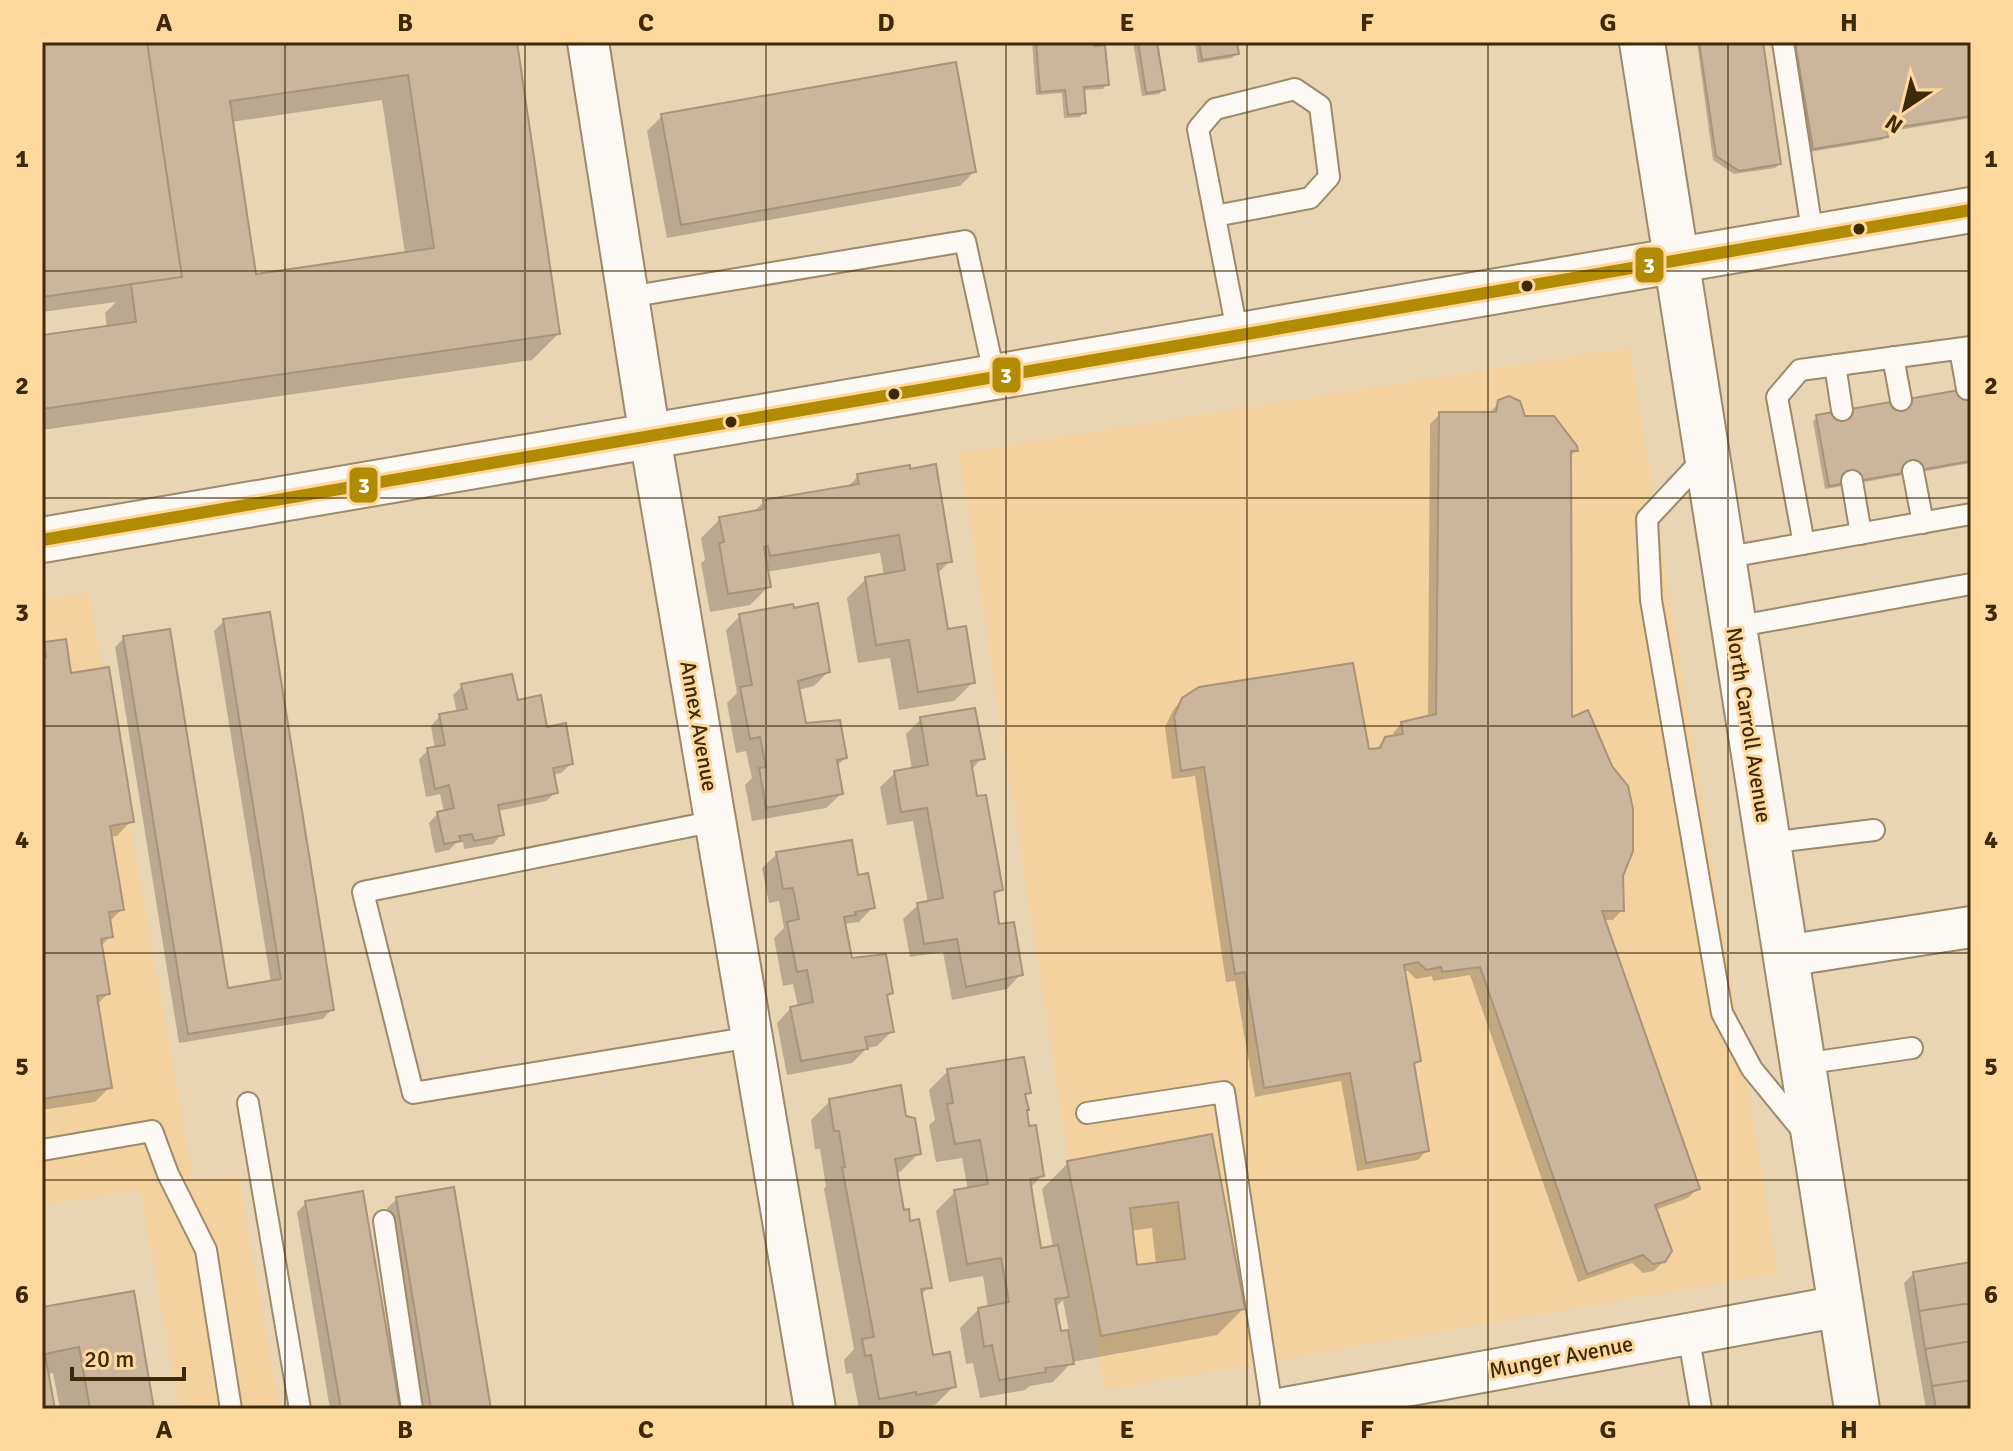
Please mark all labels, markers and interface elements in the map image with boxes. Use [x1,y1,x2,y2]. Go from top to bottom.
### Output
text: A [156,7,173,39]
text: B [397,7,413,39]
text: C [638,7,654,39]
text: D [877,7,895,39]
text: E [1120,7,1134,39]
text: F [1360,7,1374,39]
text: G [1599,7,1617,39]
text: H [1840,7,1858,39]
north arrow [1865,68,1945,148]
text: N [1880,109,1908,139]
text: 1 [15,143,29,175]
text: 1 [1984,143,1998,175]
unlabelled marker [1851,221,1867,237]
line badge: 3 [1634,246,1665,284]
text: 3 [1643,252,1655,279]
unlabelled marker [1519,278,1535,294]
line badge: 3 [991,356,1022,394]
text: 3 [1000,362,1012,389]
text: 2 [15,370,29,402]
text: 2 [1984,370,1998,402]
unlabelled marker [886,386,902,402]
unlabelled marker [723,414,739,430]
line badge: 3 [348,466,379,504]
text: 3 [358,472,370,499]
text: 3 [15,597,29,629]
text: 3 [1984,597,1998,629]
street label: North Carroll Avenue [1720,625,1778,825]
street label: Annex Avenue [674,659,724,793]
text: 4 [15,824,29,856]
text: 4 [1984,824,1998,856]
text: 5 [15,1051,29,1083]
text: 5 [1984,1051,1998,1083]
text: 6 [15,1279,29,1311]
text: 6 [1984,1279,1998,1311]
street label: Munger Avenue [1487,1330,1635,1384]
scale bar [72,1331,184,1381]
text: 20 m [84,1344,134,1374]
text: A [156,1414,173,1446]
text: B [397,1414,413,1446]
text: C [638,1414,654,1446]
text: D [877,1414,895,1446]
text: E [1120,1414,1134,1446]
text: F [1360,1414,1374,1446]
text: G [1599,1414,1617,1446]
text: H [1840,1414,1858,1446]

